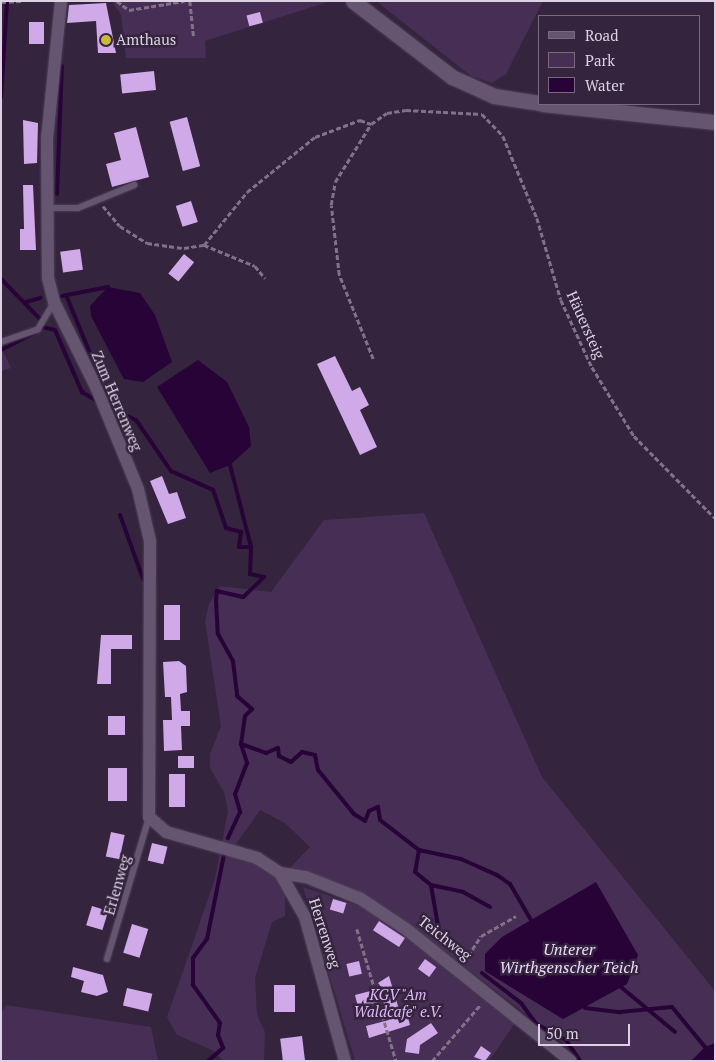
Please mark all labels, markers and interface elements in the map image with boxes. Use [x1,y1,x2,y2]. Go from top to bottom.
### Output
legend [538,15,701,105]
text: Road [585,25,618,45]
place label: Amthaus [116,31,176,49]
marker: Amthaus [100,34,112,46]
text: Park [585,50,615,70]
text: Water [585,75,624,95]
street label: Häuersteig [563,288,609,362]
street label: Zum Herrenweg [88,348,146,454]
street label: Erlenweg [100,853,134,917]
street label: Herrenweg [305,896,345,970]
street label: Teichweg [415,912,475,964]
water label: Unterer Wirthgenscher Teich [499,939,639,977]
park label: KGV "Am Waldcafe" e.V. [353,985,443,1020]
scale bar [541,1014,634,1046]
text: 50 m [546,1023,579,1043]

